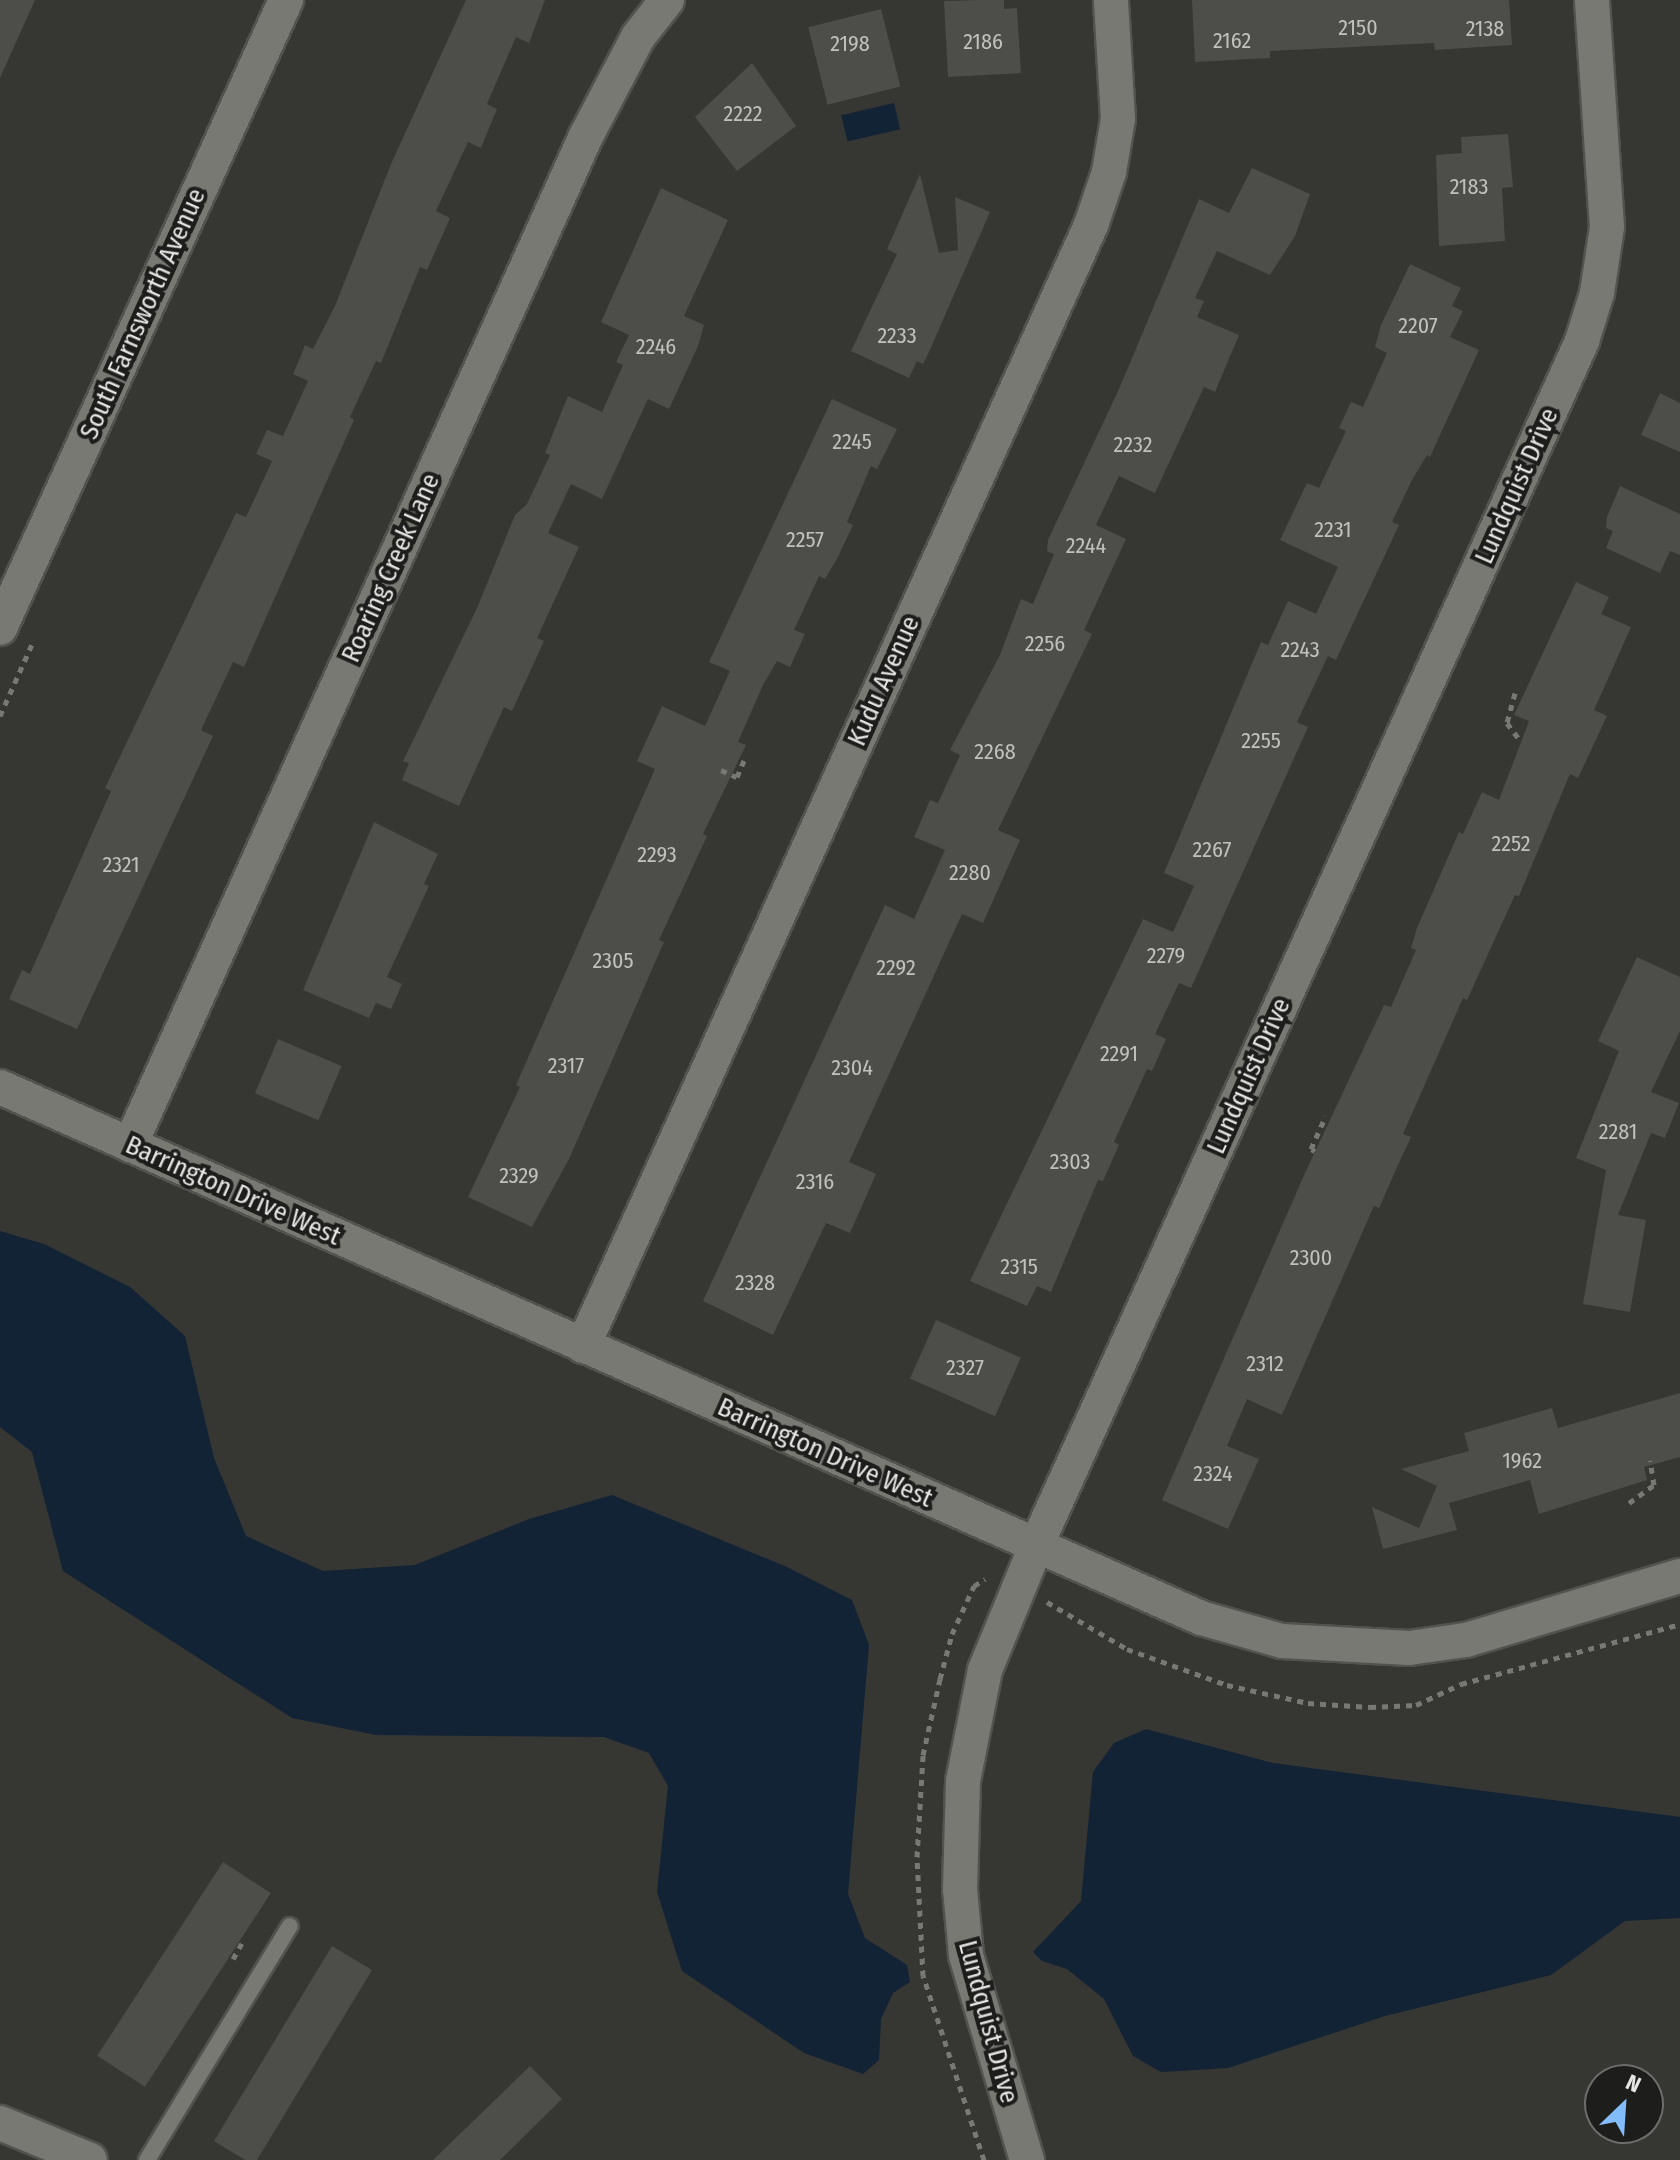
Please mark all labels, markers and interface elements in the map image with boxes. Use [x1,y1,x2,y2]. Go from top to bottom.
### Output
house number: 2150 [1338,15,1378,41]
house number: 2138 [1466,16,1504,42]
house number: 2162 [1213,28,1251,54]
house number: 2186 [963,29,1003,55]
house number: 2198 [830,31,870,57]
house number: 2222 [724,101,762,127]
house number: 2183 [1450,174,1488,200]
street label: South Farnsworth Avenue [74,184,212,444]
house number: 2207 [1398,313,1438,339]
house number: 2233 [877,323,917,349]
house number: 2246 [636,334,676,360]
street label: Lundquist Drive [1469,403,1565,569]
house number: 2245 [832,429,872,455]
house number: 2232 [1114,432,1152,458]
street label: Roaring Creek Lane [335,469,447,667]
house number: 2231 [1314,517,1352,543]
house number: 2257 [786,527,824,553]
house number: 2244 [1066,533,1106,559]
street label: Kudu Avenue [842,611,926,751]
house number: 2256 [1025,631,1065,657]
house number: 2243 [1280,637,1320,663]
house number: 2255 [1241,728,1281,754]
house number: 2268 [974,739,1016,765]
house number: 2252 [1492,831,1530,857]
house number: 2267 [1193,837,1231,863]
house number: 2293 [637,842,677,868]
house number: 2321 [102,852,140,878]
house number: 2280 [949,860,991,886]
house number: 2279 [1147,943,1185,969]
house number: 2305 [592,948,634,974]
house number: 2292 [876,955,916,981]
street label: Lundquist Drive [1201,993,1297,1159]
house number: 2291 [1100,1041,1138,1067]
house number: 2317 [548,1053,584,1079]
house number: 2304 [831,1055,873,1081]
house number: 2281 [1599,1119,1637,1145]
street label: Barrington Drive West [121,1130,345,1252]
house number: 2303 [1050,1149,1090,1175]
house number: 2329 [499,1163,539,1189]
house number: 2316 [796,1169,834,1195]
house number: 2300 [1290,1245,1332,1271]
house number: 2315 [1000,1254,1038,1280]
house number: 2328 [735,1270,775,1296]
house number: 2312 [1246,1351,1284,1377]
house number: 2327 [946,1355,984,1381]
street label: Barrington Drive West [713,1392,937,1514]
house number: 1962 [1502,1448,1542,1474]
house number: 2324 [1193,1461,1233,1487]
street label: Lundquist Drive [951,1937,1025,2107]
north arrow [1584,2064,1664,2144]
text: N [1622,2069,1645,2099]

